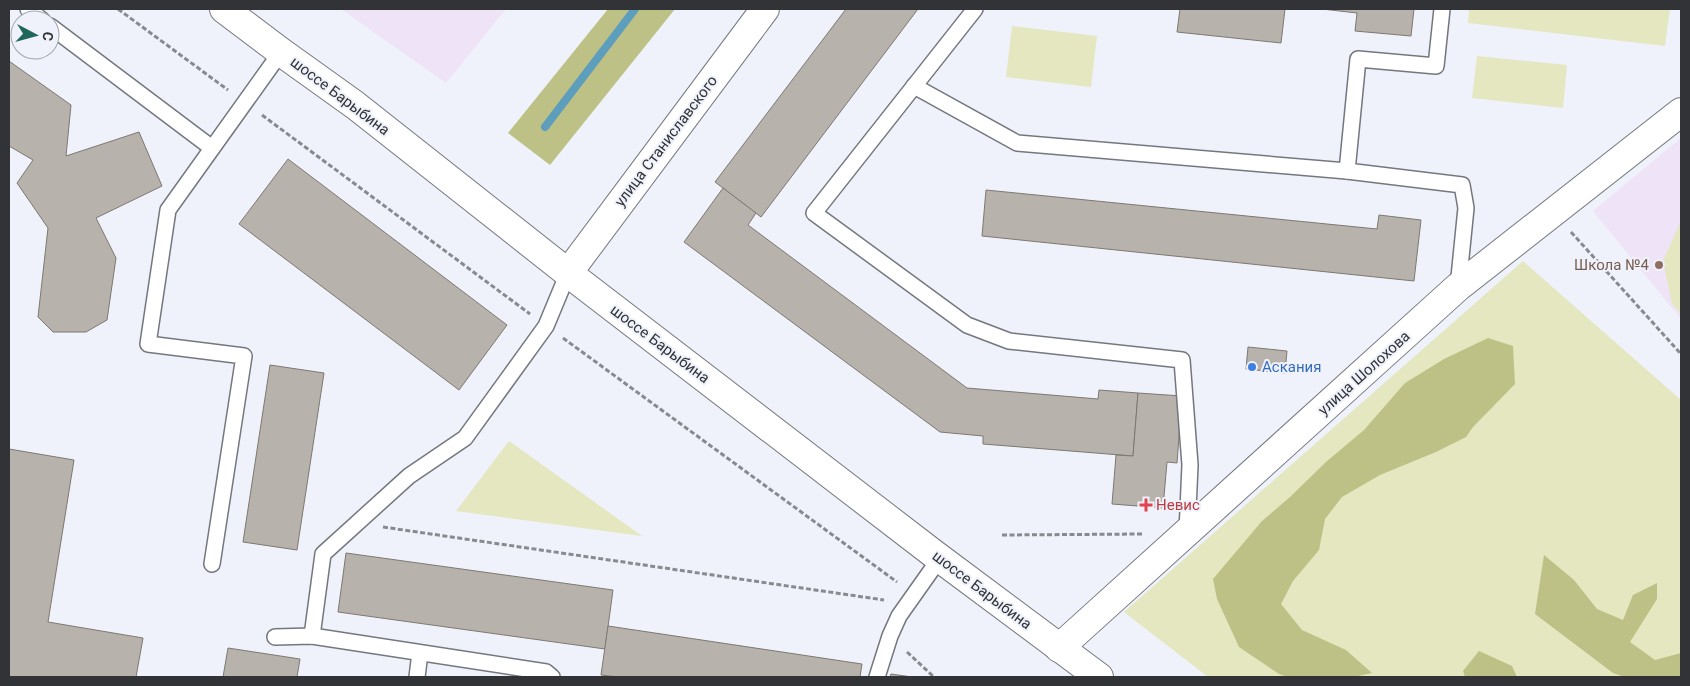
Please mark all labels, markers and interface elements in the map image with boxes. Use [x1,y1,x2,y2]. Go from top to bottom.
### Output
north arrow [10,10,60,60]
text: С [39,31,56,42]
street label: шоссе Барыбина [287,53,393,139]
street label: улица Станиславского [611,72,721,210]
place label: Школа №4 [1574,256,1650,274]
marker: Школа №4 [1653,259,1665,271]
street label: шоссе Барыбина [607,301,713,387]
street label: улица Шолохова [1314,327,1414,419]
place label: Аскания [1262,358,1321,376]
marker: Аскания [1246,361,1258,373]
place label: Невис [1156,496,1200,514]
marker: Невис [1140,499,1152,511]
street label: шоссе Барыбина [929,547,1035,633]

